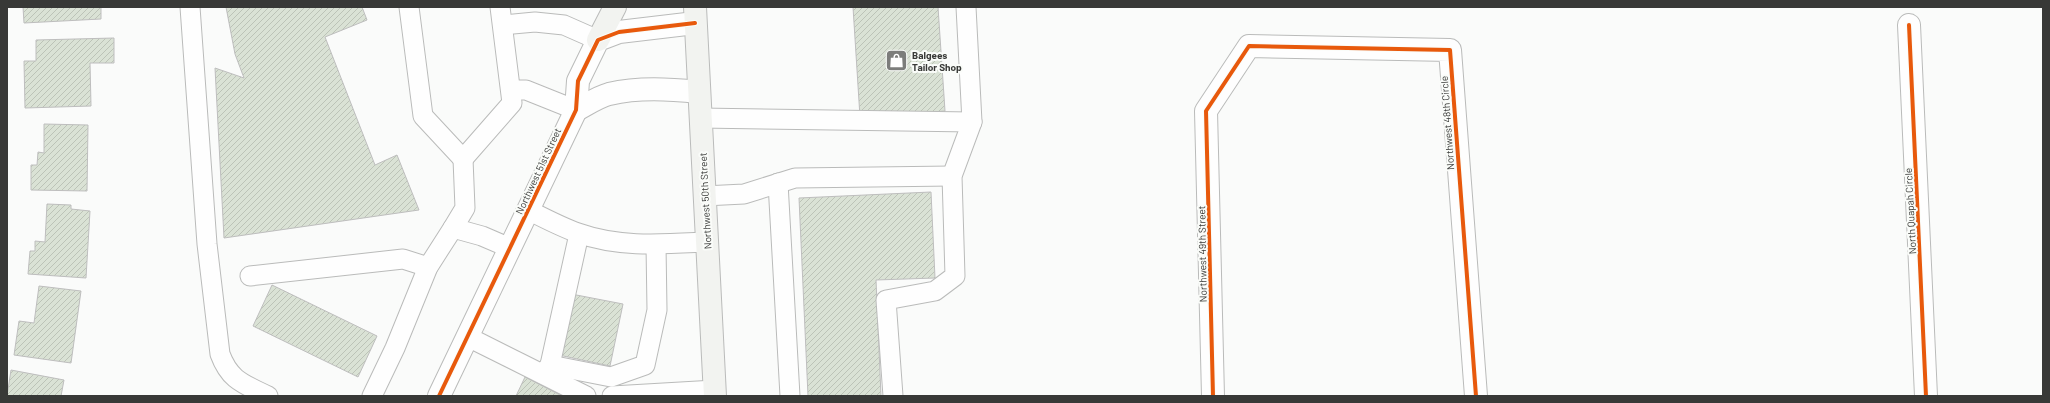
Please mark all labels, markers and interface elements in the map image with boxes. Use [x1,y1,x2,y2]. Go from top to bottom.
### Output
shop icon: Balgees Tailor Shop [884,48,910,74]
place label: Balgees Tailor Shop [912,49,962,73]
street label: Northwest 48th Circle [1438,75,1456,171]
street label: Northwest 51st Street [513,126,563,216]
street label: Northwest 50th Street [696,152,714,250]
street label: North Quapah Circle [1902,168,1918,254]
street label: Northwest 49th Street [1195,205,1209,302]

